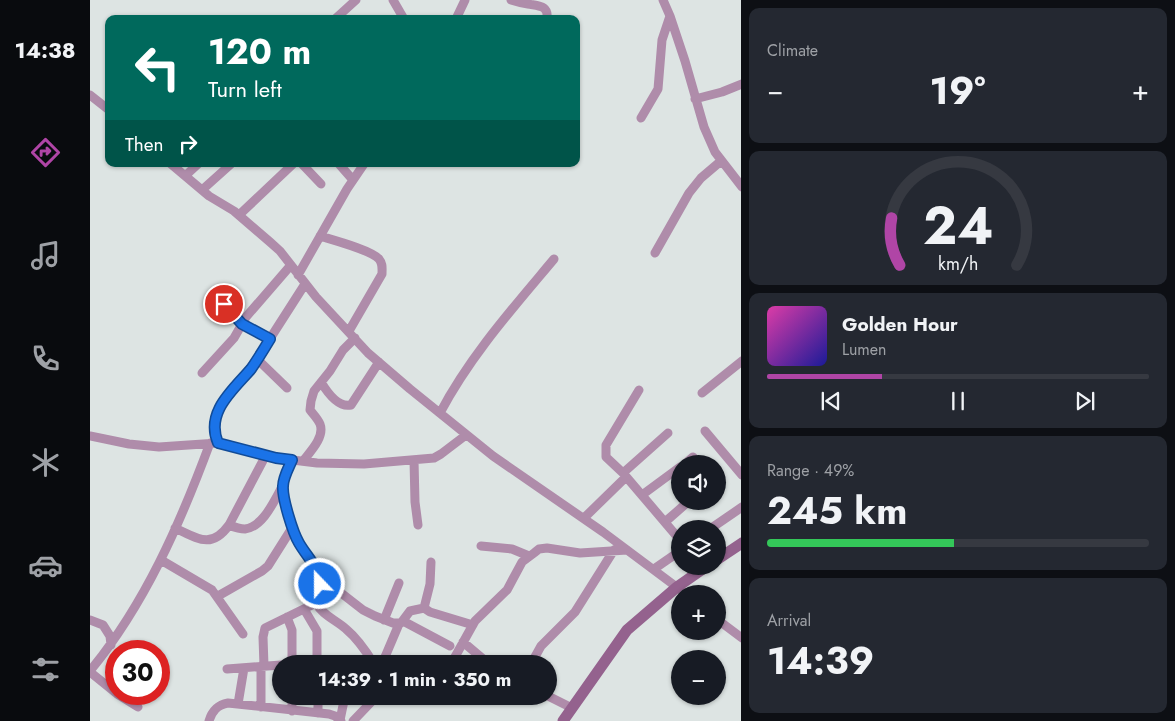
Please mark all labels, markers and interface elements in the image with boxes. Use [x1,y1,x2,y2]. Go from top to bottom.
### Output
text: 120 m [208,27,311,77]
text: 14:38 [14,34,76,66]
icon: left [125,35,190,100]
text: Climate [767,39,818,62]
text: 19° [930,63,986,118]
text: − [767,70,784,111]
text: + [1132,70,1149,111]
text: Turn left [208,73,282,105]
icon: right [174,130,202,158]
text: Then [125,131,164,158]
icon: directions [28,135,63,170]
text: 24 [923,188,993,264]
icon: music [28,238,63,273]
text: km/h [938,251,978,277]
pin [203,283,245,325]
icon: arrive [210,290,238,318]
text: Golden Hour [842,311,958,338]
text: Lumen [842,338,886,361]
icon: phone [28,341,63,376]
icon: previous [817,387,845,415]
icon: pause [944,387,972,415]
icon: next [1071,387,1099,415]
icon: climate [28,445,63,480]
map controls [671,455,726,705]
button: sound [671,455,726,510]
text: Range · 49% [767,459,854,482]
text: 245 km [767,483,907,538]
button: layers [671,520,726,575]
icon: car [28,548,63,583]
position arrow [293,557,345,609]
button: + [671,585,726,640]
text: Arrival [767,609,811,632]
text: 14:39 [767,633,874,688]
speed limit sign: 30 [105,640,170,705]
button: − [671,650,726,705]
icon: filters [28,652,63,687]
text: 14:39 · 1 min · 350 m [318,666,511,693]

